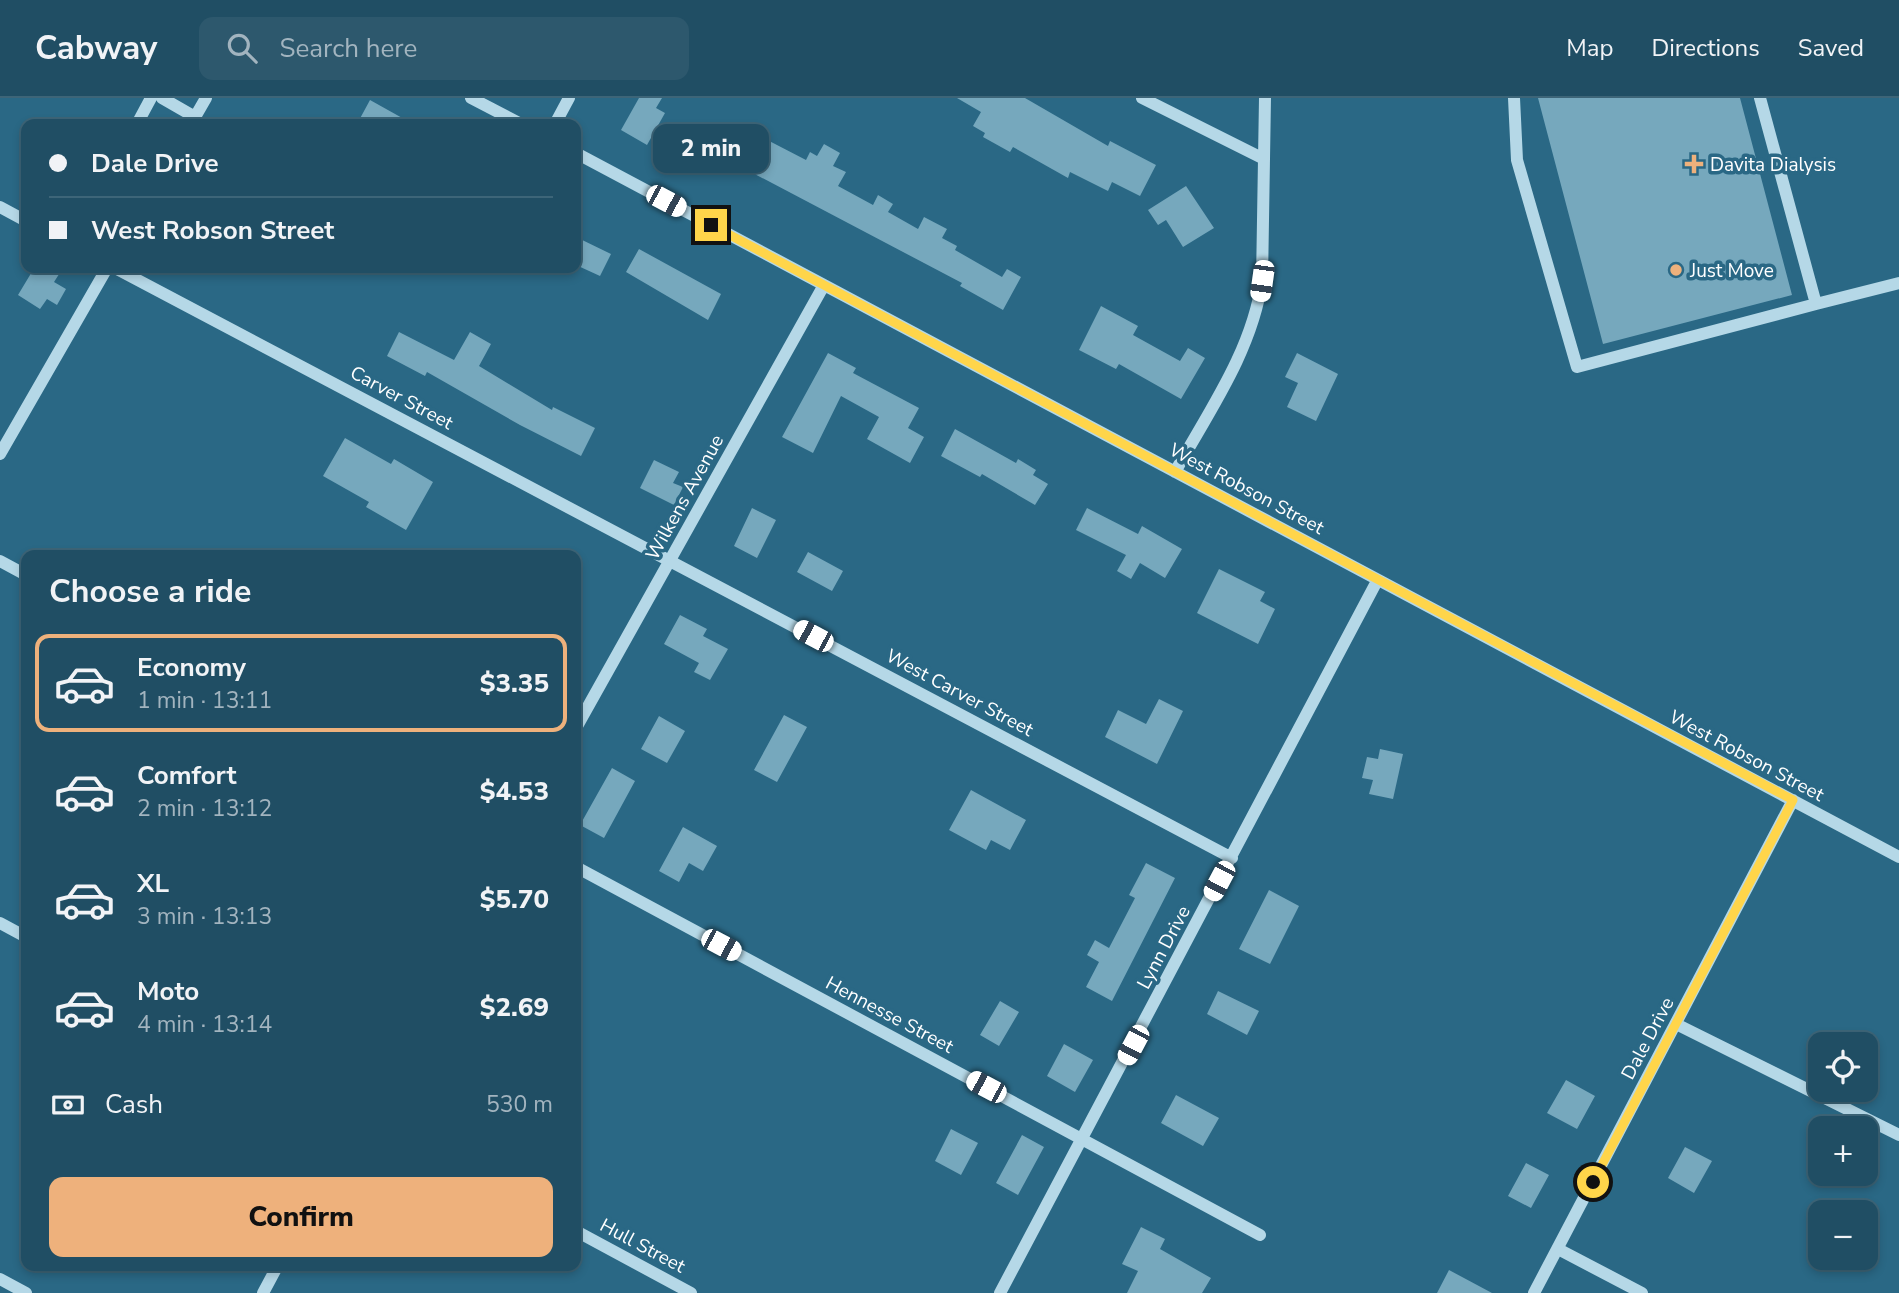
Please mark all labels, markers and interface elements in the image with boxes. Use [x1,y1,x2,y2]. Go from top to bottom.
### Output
search box [199,17,689,80]
text: Cabway [35,26,157,71]
icon: search [223,29,261,67]
text: Search here [279,31,417,66]
text: Map [1566,32,1613,64]
text: Directions [1651,32,1760,64]
text: Saved [1798,32,1864,64]
callout: 2 min [653,123,769,172]
text: 2 min [681,133,741,164]
text: Dale Drive [91,146,218,181]
place label: Davita Dialysis [1710,152,1836,178]
marker: Davita Dialysis [1684,154,1704,174]
car [643,182,690,220]
route end [695,209,727,241]
text: West Robson Street [91,213,334,248]
place label: Just Move [1689,258,1774,284]
car [1249,259,1276,303]
marker: Just Move [1668,262,1684,278]
street label: Carver Street [345,360,458,436]
street label: Wilkens Avenue [640,430,730,565]
street label: West Robson Street [1165,437,1329,541]
text: Choose a ride [49,570,251,613]
car [790,617,837,655]
street label: West Carver Street [881,643,1038,743]
text: Economy [137,650,246,685]
icon: car [53,652,116,715]
text: $3.35 [480,666,549,701]
text: 1 min · 13:11 [137,685,272,716]
street label: West Robson Street [1665,704,1829,808]
text: Comfort [137,758,237,793]
icon: car [53,760,116,823]
text: $4.53 [480,774,549,809]
text: 2 min · 13:12 [137,793,272,824]
car [1200,858,1239,904]
text: XL [137,866,169,901]
icon: car [53,868,116,931]
text: $5.70 [480,882,549,917]
text: 3 min · 13:13 [137,901,272,932]
street label: Lynn Drive [1131,901,1197,994]
car [698,926,745,964]
street label: Hennesse Street [821,970,958,1060]
text: Moto [137,974,199,1009]
icon: car [53,976,116,1039]
text: $2.69 [480,990,549,1025]
street label: Dale Drive [1615,993,1680,1084]
text: 4 min · 13:14 [137,1009,272,1040]
car [1114,1022,1153,1068]
map controls [1808,1032,1878,1270]
button: locate [1808,1032,1878,1102]
car [963,1068,1010,1106]
icon: cash [49,1086,87,1124]
text: Cash [105,1087,163,1122]
text: 530 m [486,1089,553,1120]
button: + [1808,1116,1878,1186]
route start [1577,1166,1609,1198]
button: Confirm [49,1177,553,1257]
button: − [1808,1200,1878,1270]
street label: Hull Street [595,1213,690,1279]

